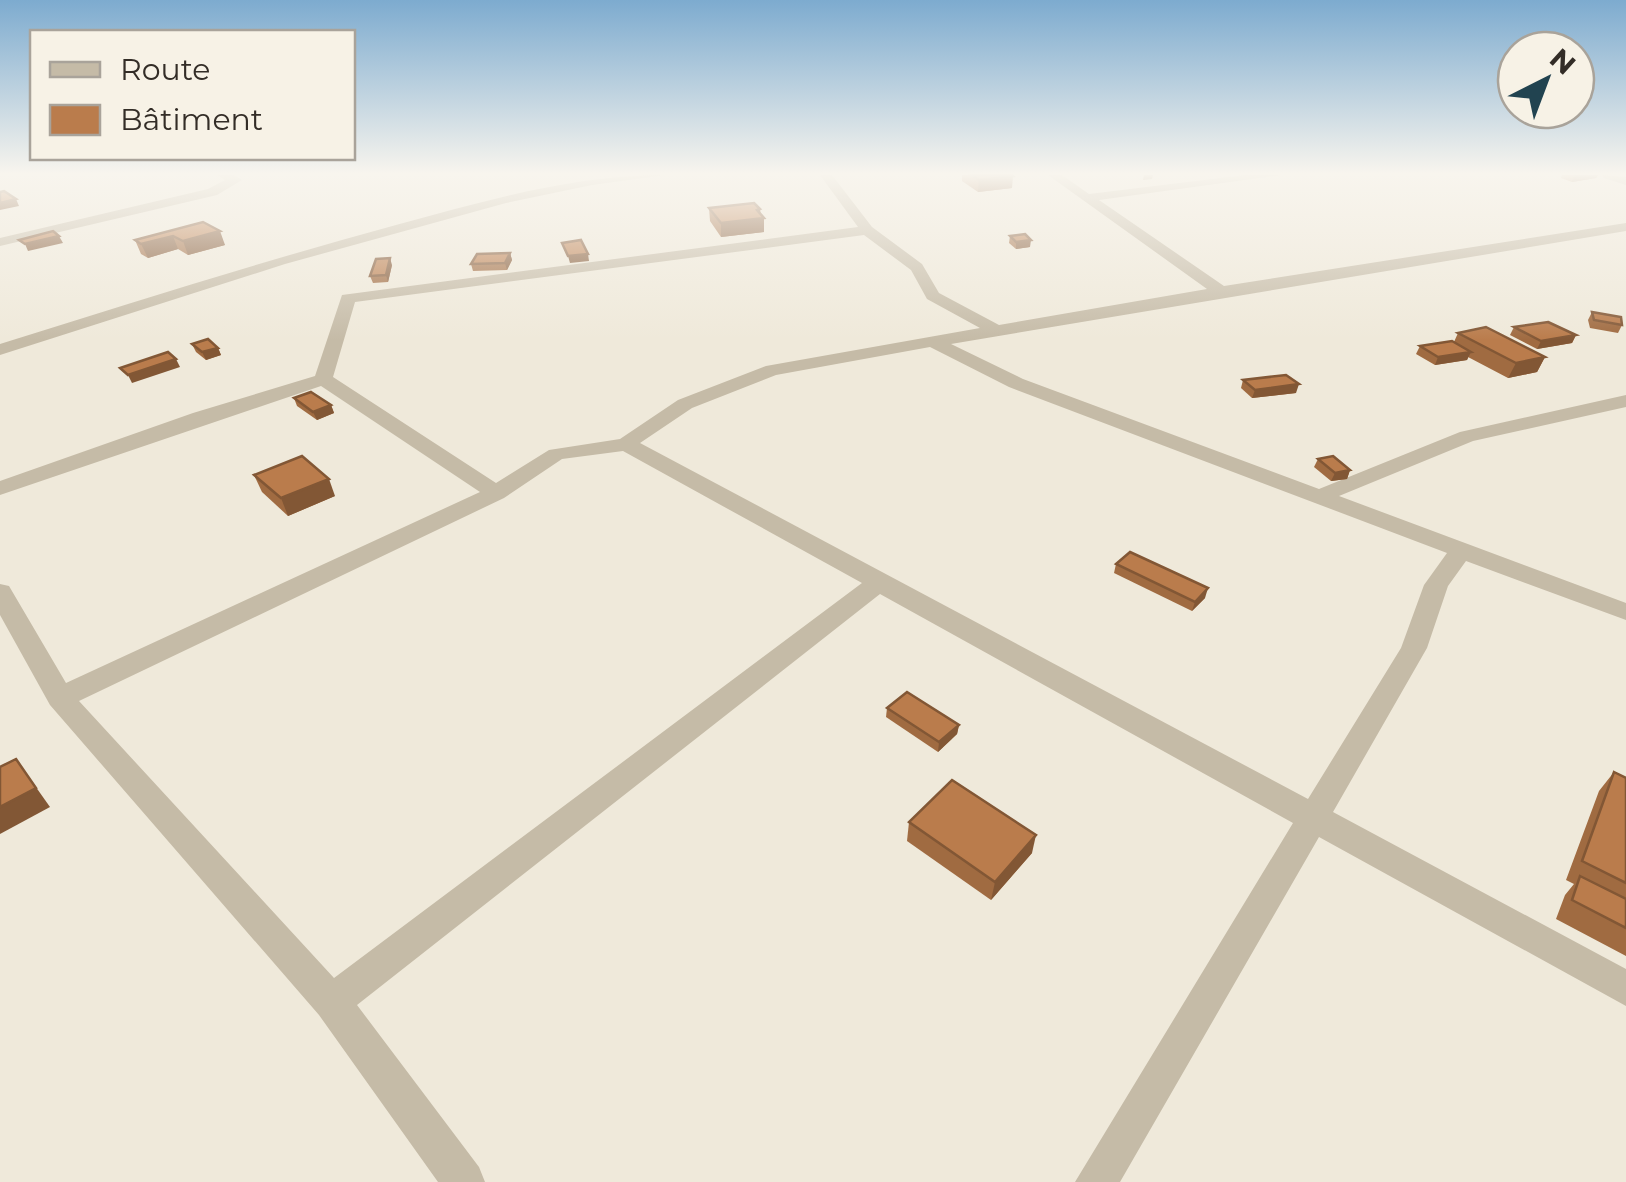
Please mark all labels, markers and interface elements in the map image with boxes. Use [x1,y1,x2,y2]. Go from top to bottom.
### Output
legend [30,30,355,160]
north arrow [1496,30,1596,130]
text: N [1543,41,1583,82]
text: Route [120,51,210,88]
text: Bâtiment [120,101,263,138]

